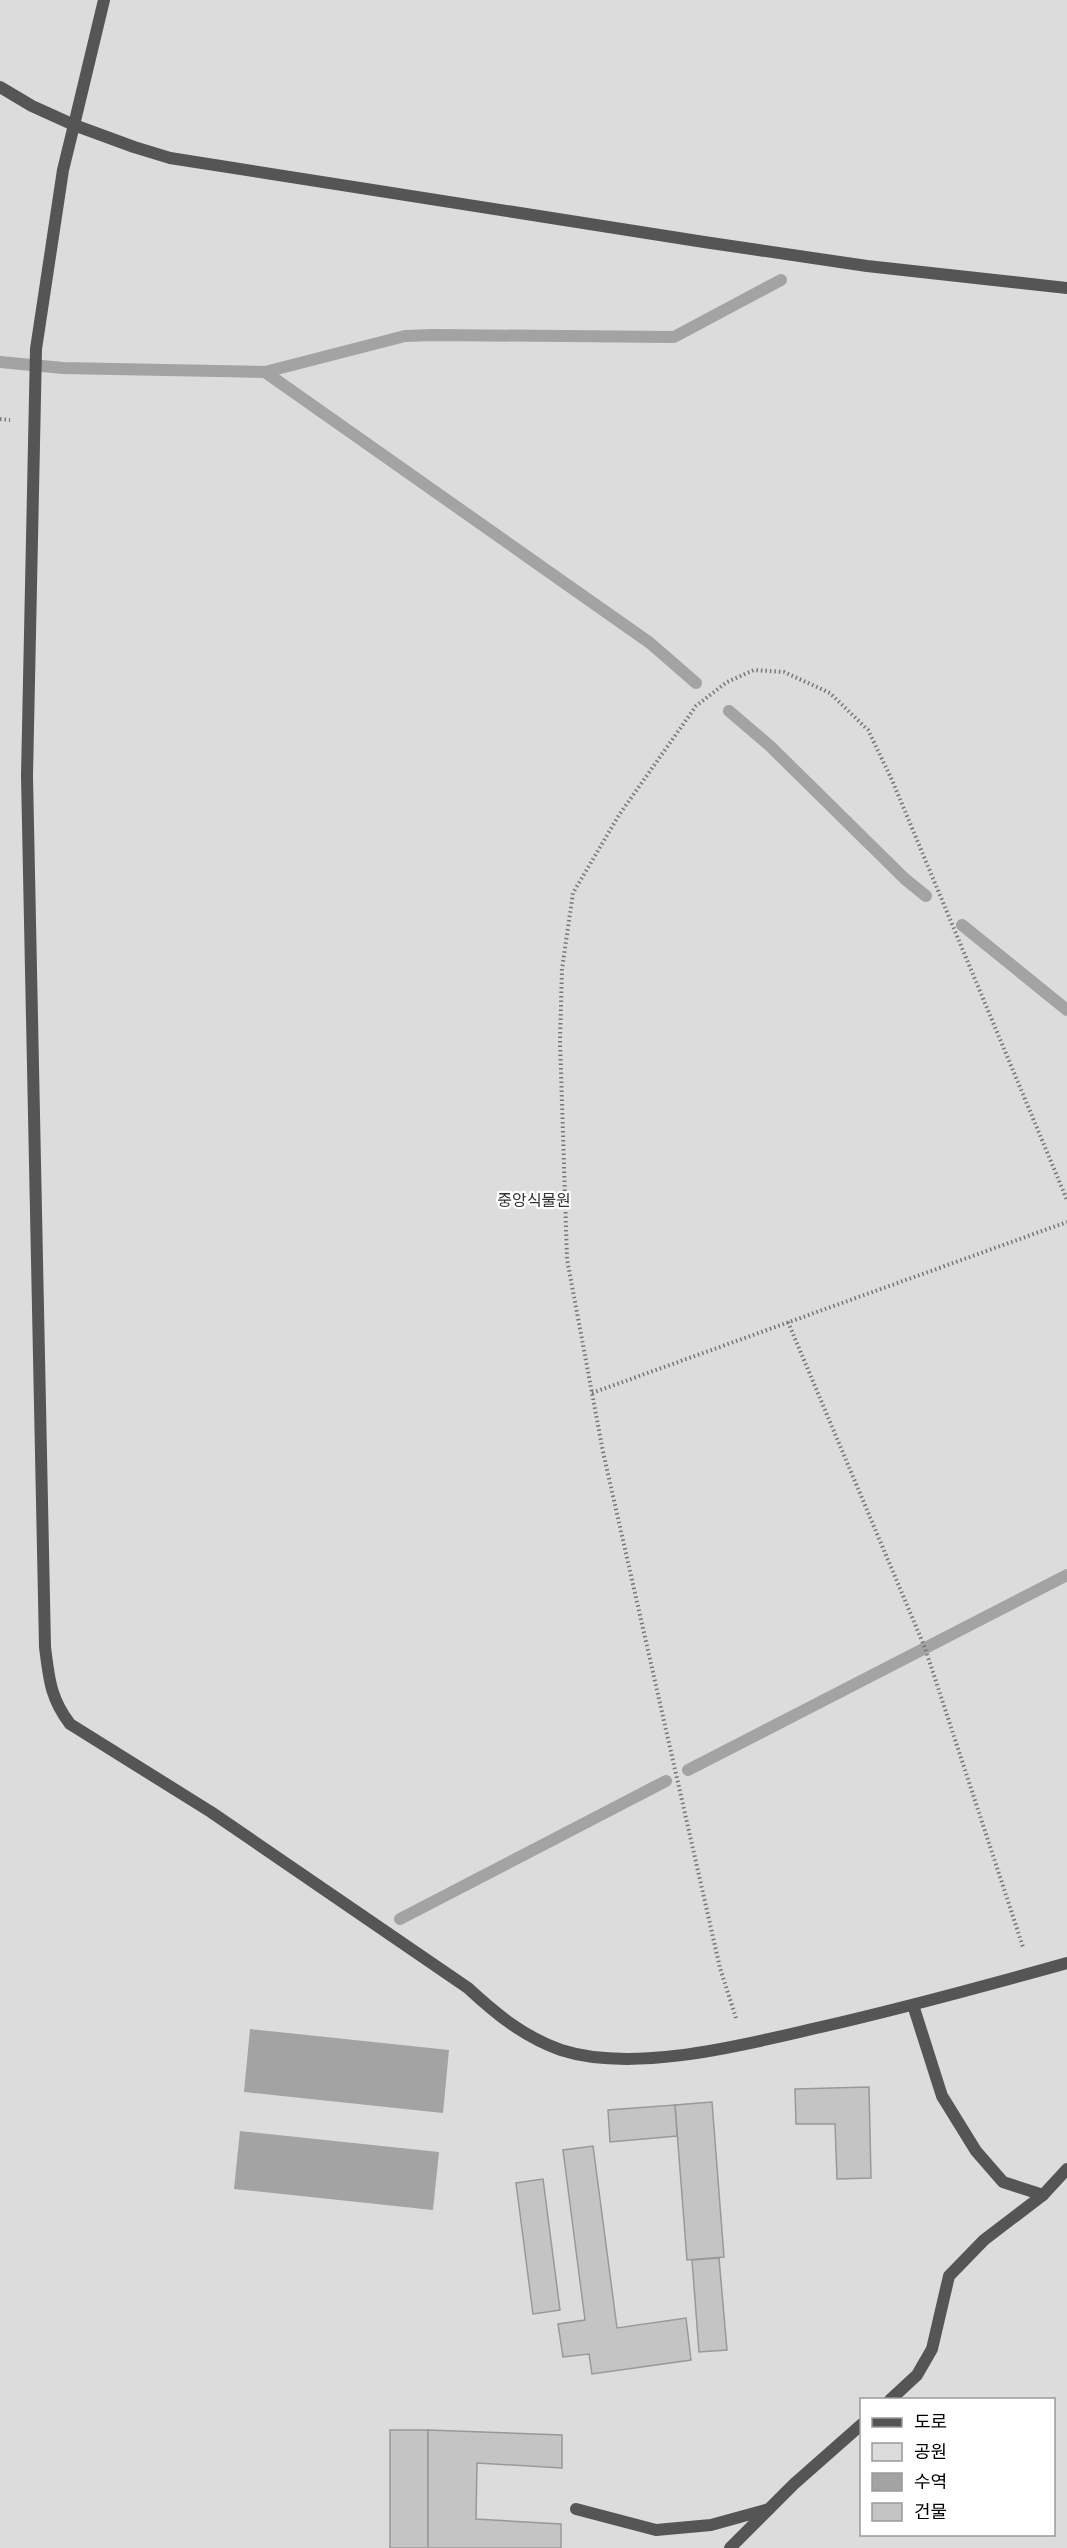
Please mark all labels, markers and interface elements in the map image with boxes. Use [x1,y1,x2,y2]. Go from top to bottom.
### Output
park label: 중앙식물원 [497,1191,571,1210]
legend [860,2398,1055,2536]
text: 도로 [914,2411,947,2432]
text: 공원 [914,2441,947,2462]
text: 수역 [914,2471,947,2492]
text: 건물 [914,2501,947,2522]

